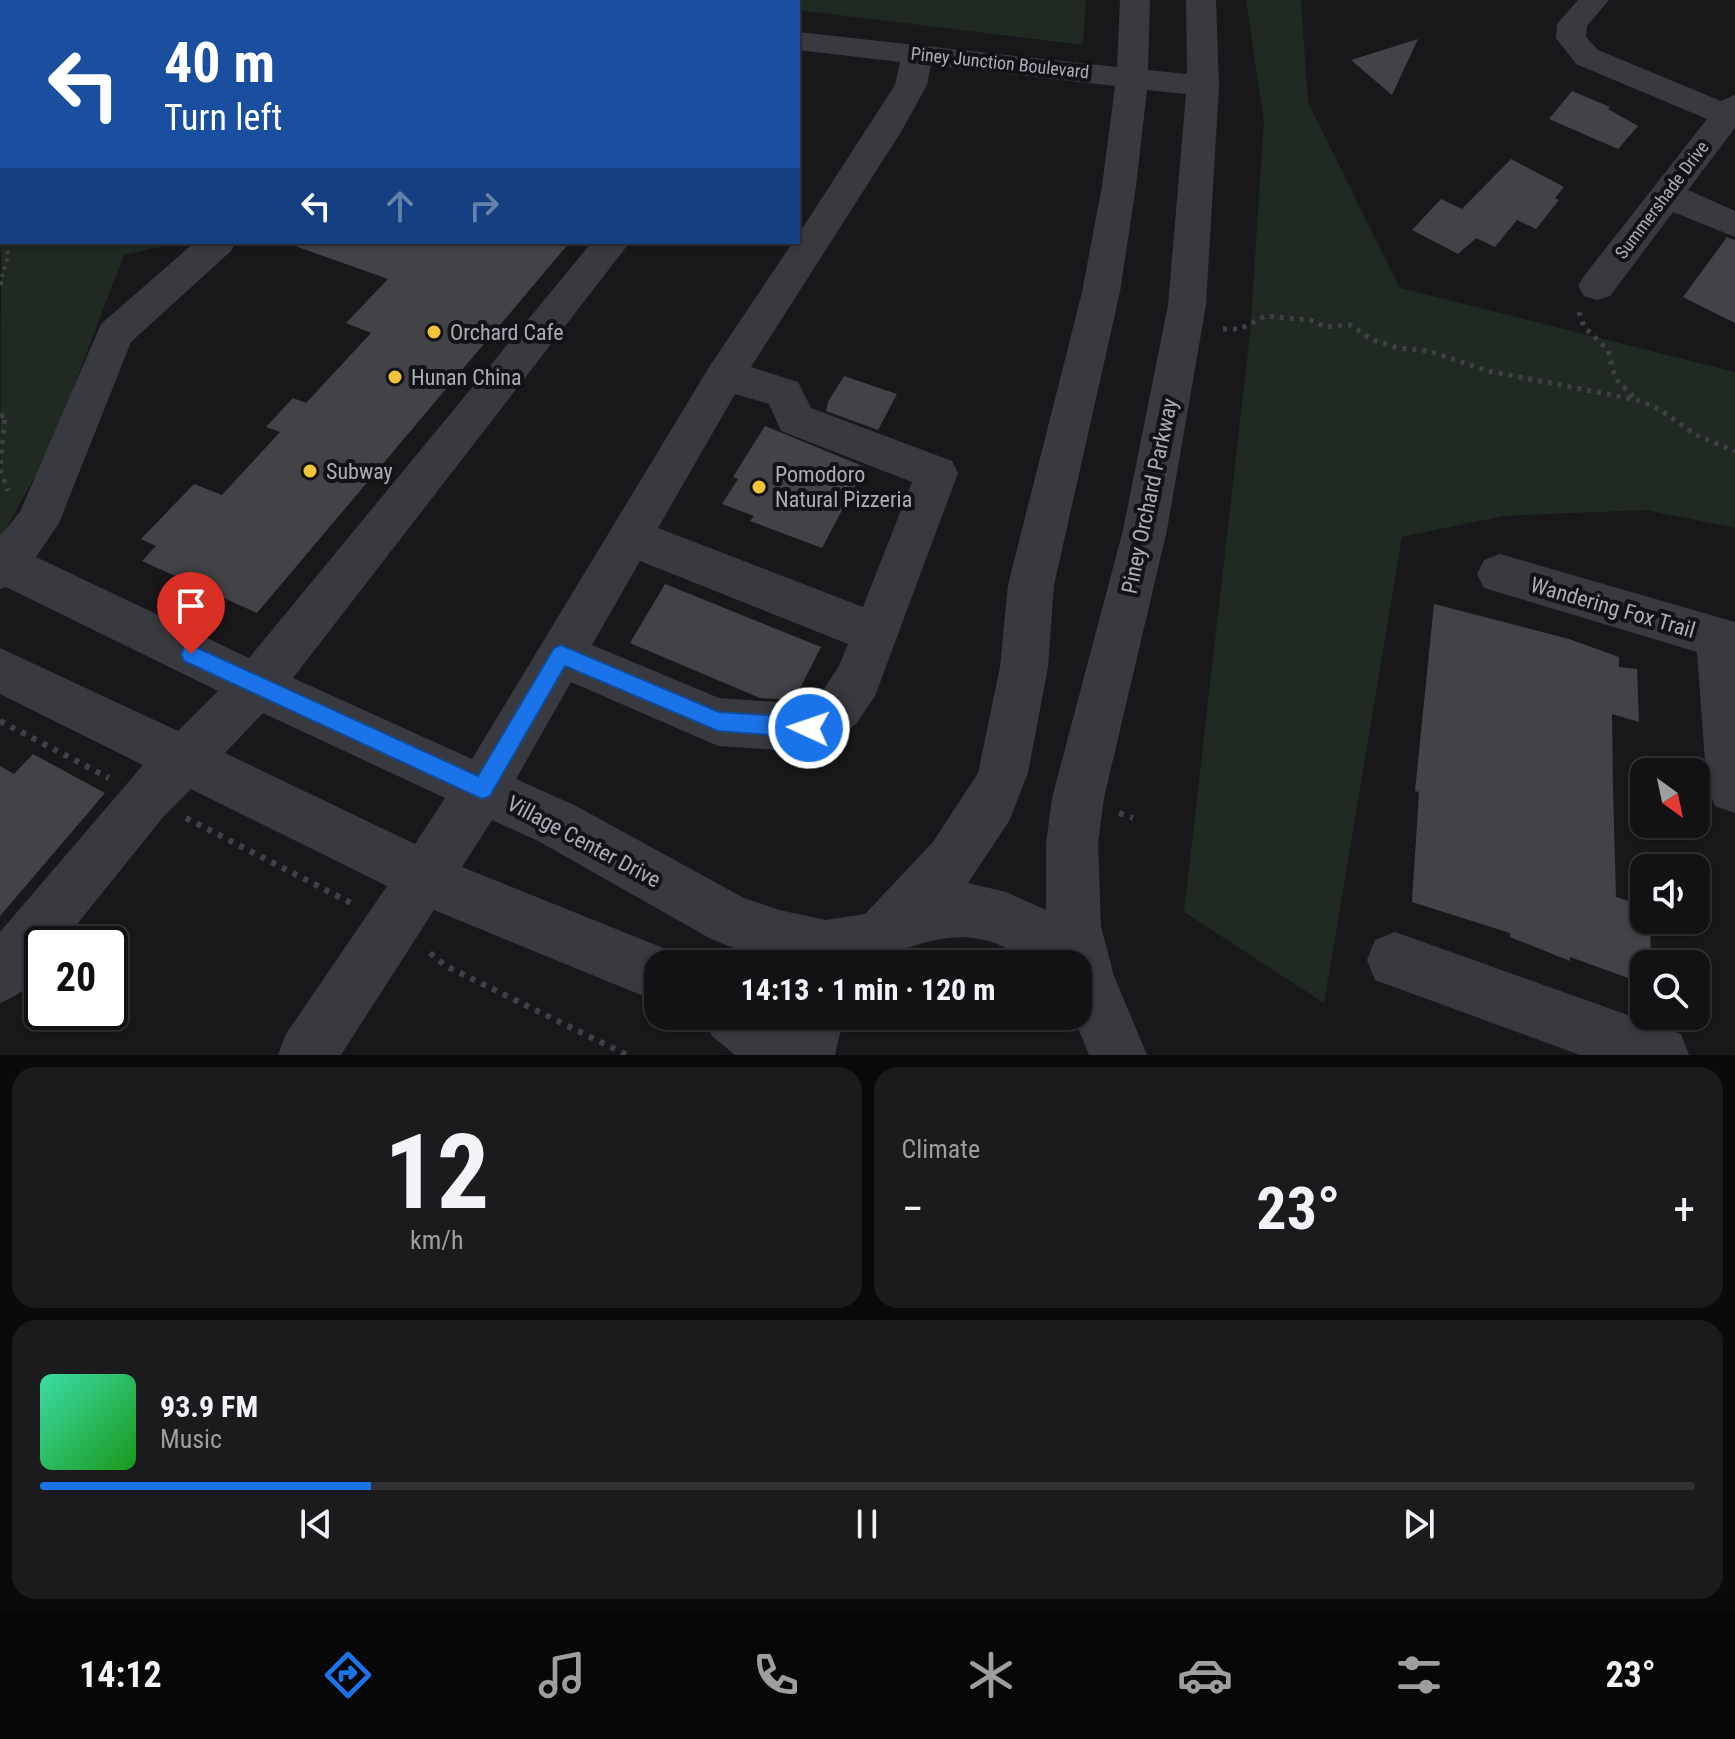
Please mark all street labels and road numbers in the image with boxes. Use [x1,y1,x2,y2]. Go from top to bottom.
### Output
street label: Piney Junction Boulevard [910,43,1090,82]
street label: Summershade Drive [1610,137,1713,263]
street label: Piney Orchard Parkway [1117,396,1182,596]
street label: Wandering Fox Trail [1528,572,1698,643]
street label: Village Center Drive [503,790,665,892]

